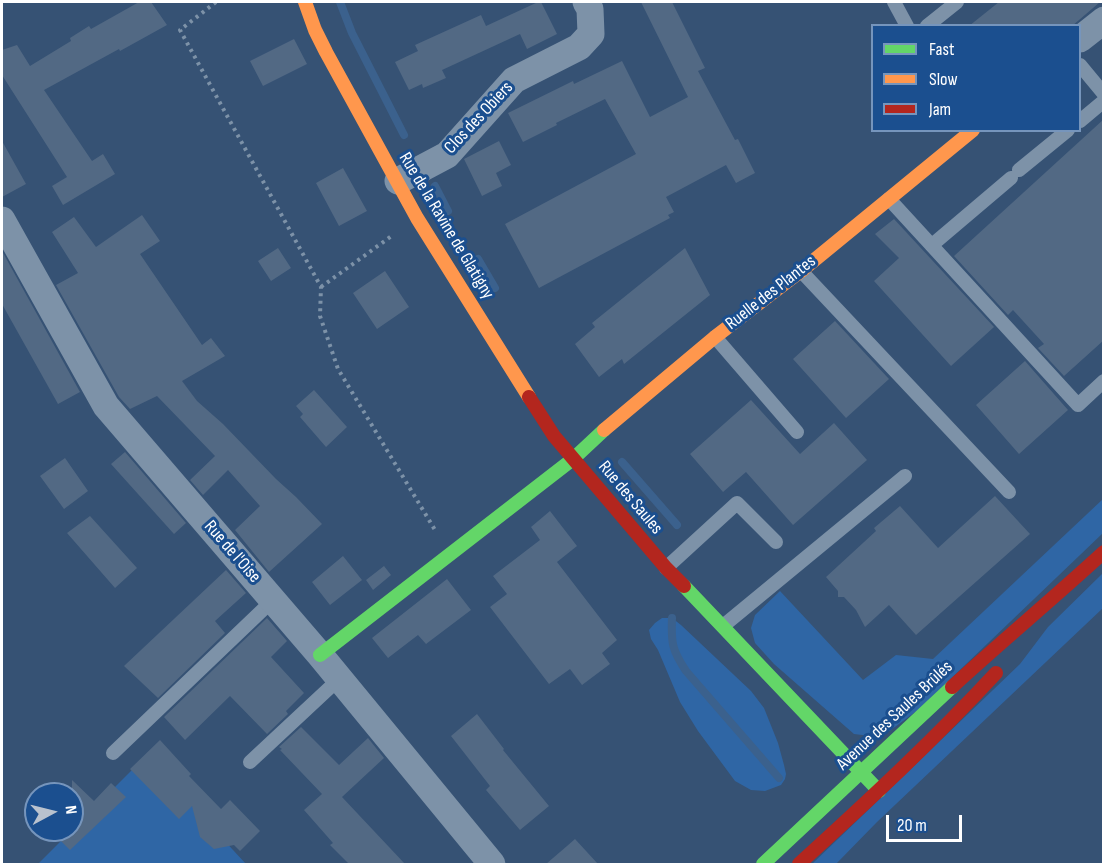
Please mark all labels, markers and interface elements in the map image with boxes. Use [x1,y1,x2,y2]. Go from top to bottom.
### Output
legend [871,24,1081,132]
text: Fast [929,39,954,60]
text: Slow [929,69,958,90]
street label: Clos des Obiers [440,77,518,159]
text: Jam [929,99,951,120]
street label: Rue de la Ravine de Glatigny [394,149,498,303]
street label: Ruelle des Plantes [722,251,820,335]
street label: Rue des Saules [593,457,667,539]
street label: Rue de l'Oise [199,516,265,588]
street label: Avenue des Saules Brûlés [833,657,957,775]
north arrow [24,782,84,842]
scale bar [889,803,966,841]
text: N [60,805,80,815]
text: 20 m [897,815,927,836]

